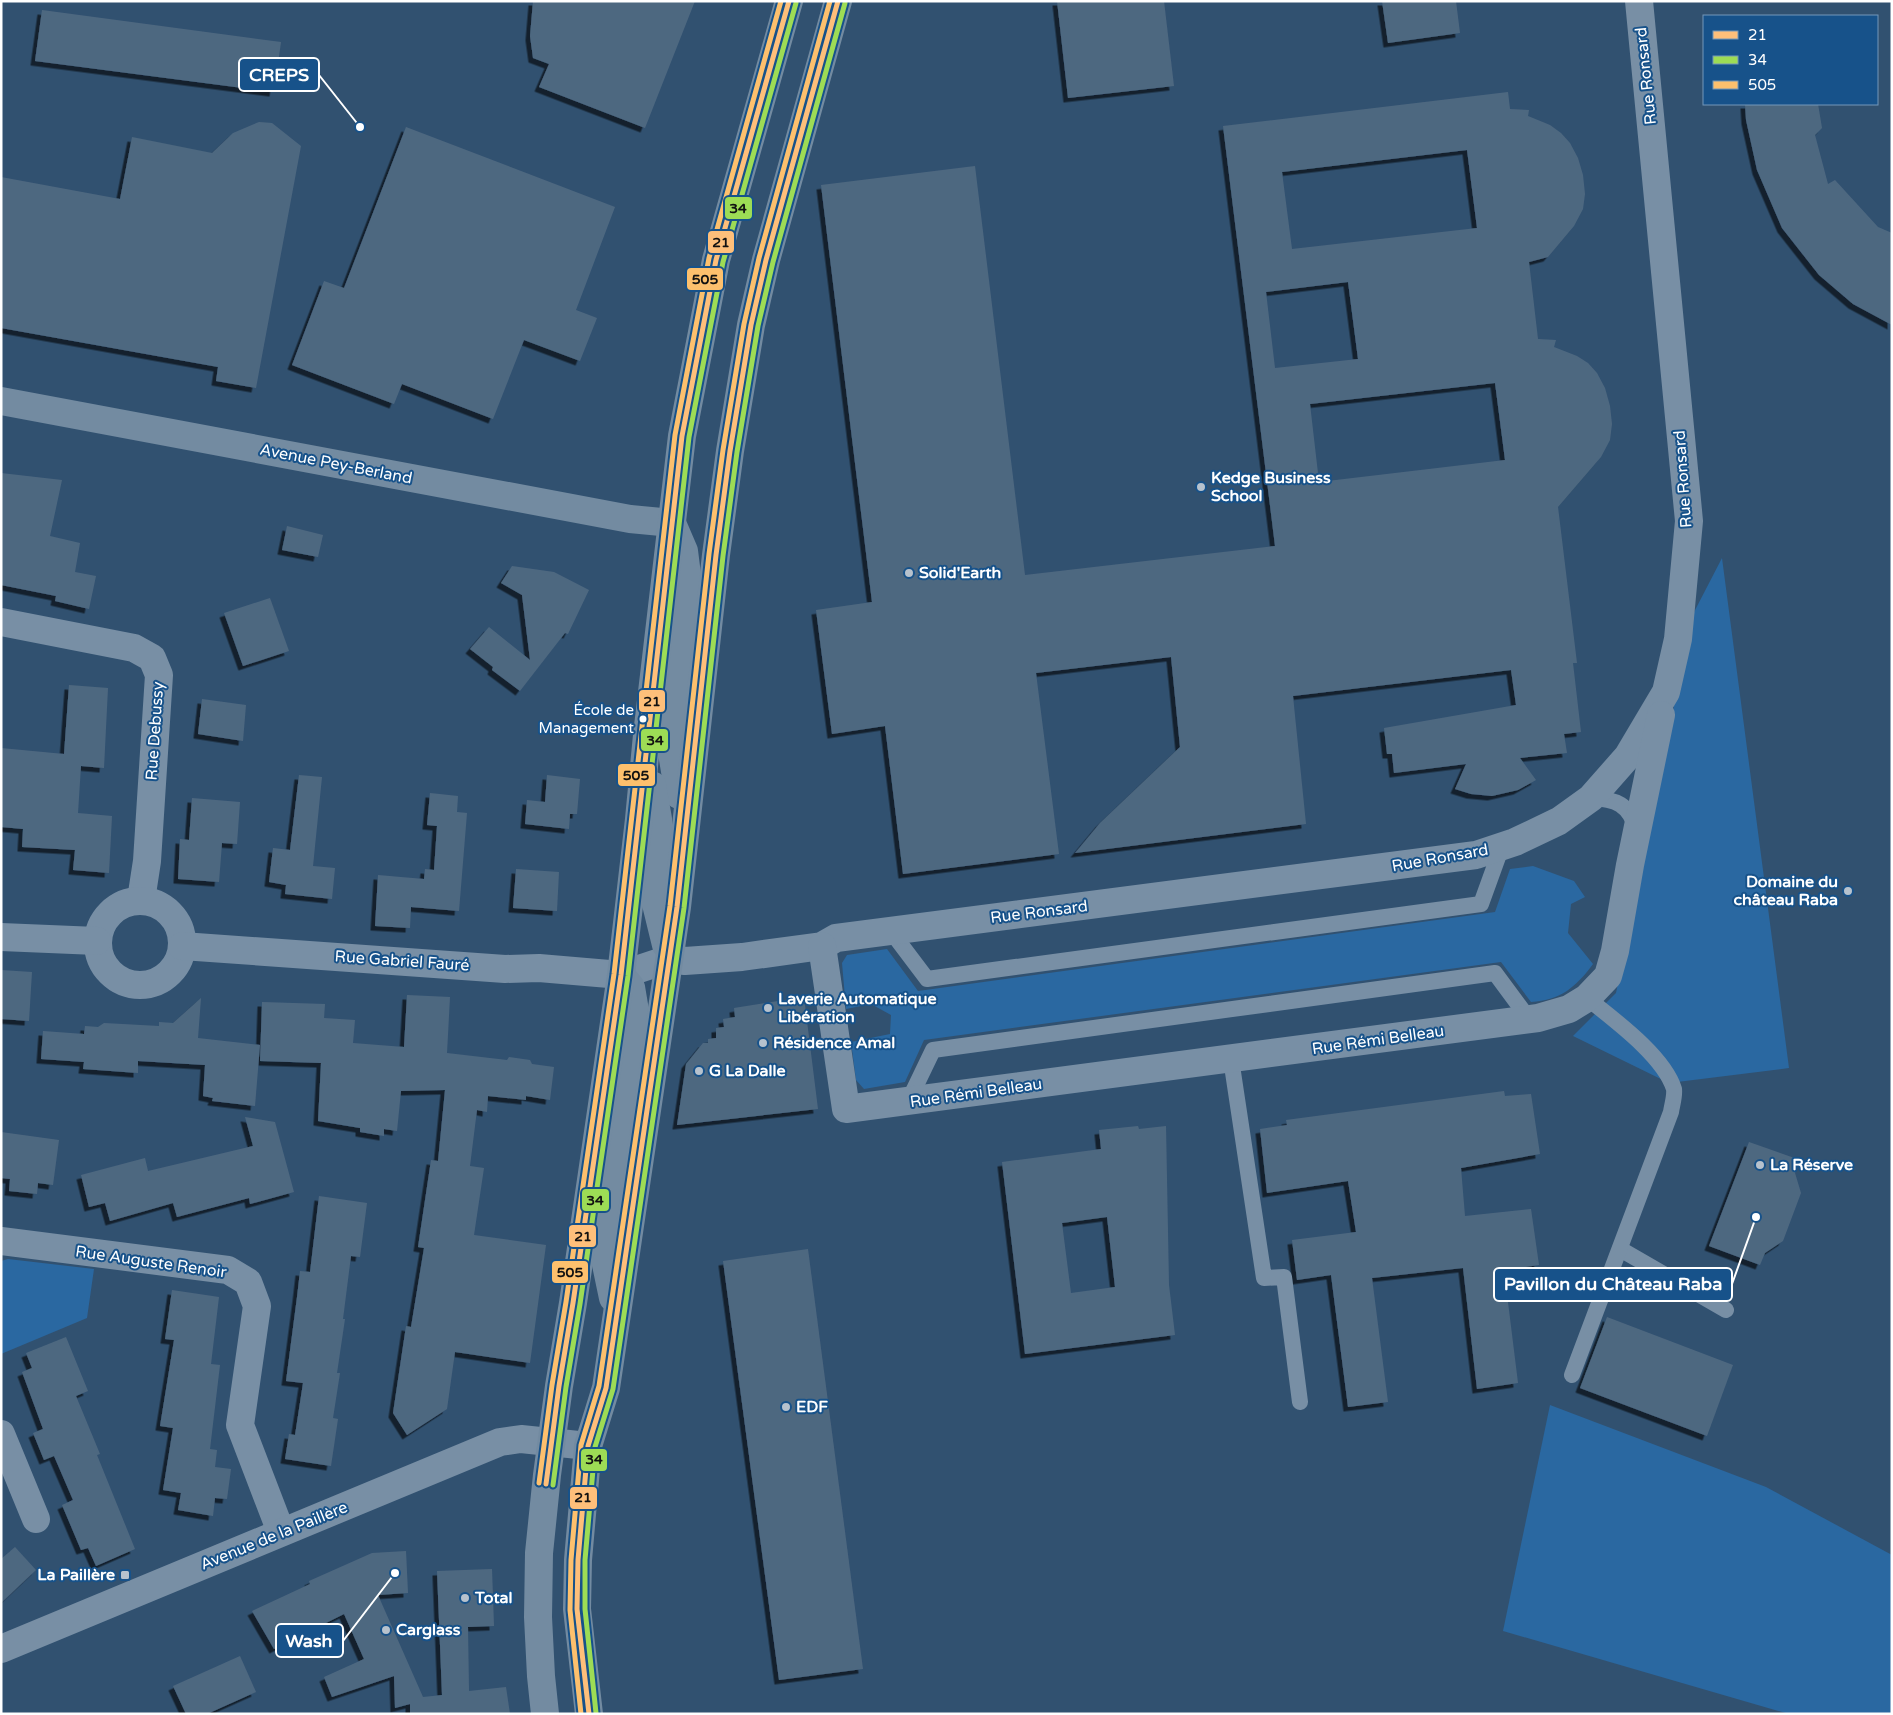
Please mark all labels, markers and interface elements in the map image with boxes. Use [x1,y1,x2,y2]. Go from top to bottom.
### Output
legend [1703,15,1878,105]
street label: Rue Ronsard [1631,26,1661,126]
text: 21 [1748,26,1767,44]
text: 34 [1748,51,1767,69]
callout: CREPS [239,58,319,91]
text: CREPS [249,64,309,86]
text: 505 [1748,76,1776,94]
line badge: 34 [724,196,753,220]
text: 34 [729,200,747,217]
line badge: 21 [707,230,735,254]
text: 21 [712,234,730,251]
line badge: 505 [686,267,724,291]
text: 505 [692,271,718,288]
street label: Rue Ronsard [1670,429,1696,529]
street label: Avenue Pey-Berland [258,439,414,489]
place label: Kedge Business School [1211,468,1331,506]
marker: Kedge Business School [1195,481,1207,493]
place label: Solid'Earth [919,563,1001,583]
marker: Solid'Earth [903,567,915,579]
street label: Rue Debussy [142,681,168,781]
line badge: 21 [638,689,666,713]
text: 21 [643,693,661,710]
place label: École de Management [539,701,634,737]
marker: École de Management [638,714,648,724]
line badge: 34 [640,728,669,752]
text: 34 [646,732,664,749]
line badge: 505 [617,763,656,787]
text: 505 [623,767,649,784]
street label: Rue Ronsard [1390,840,1490,876]
place label: Domaine du château Raba [1734,872,1838,910]
marker: Domaine du château Raba [1842,885,1854,897]
street label: Rue Ronsard [989,896,1089,928]
street label: Rue Gabriel Fauré [334,946,470,976]
place label: Laverie Automatique Libération [778,989,936,1027]
marker: Laverie Automatique Libération [762,1002,774,1014]
street label: Rue Rémi Belleau [1311,1021,1445,1059]
place label: Résidence Amal [773,1033,895,1053]
marker: Résidence Amal [757,1037,769,1049]
place label: G La Dalle [709,1061,786,1081]
marker: G La Dalle [693,1065,705,1077]
street label: Rue Rémi Belleau [909,1074,1043,1112]
place label: La Réserve [1770,1155,1853,1175]
marker: La Réserve [1754,1159,1766,1171]
line badge: 34 [581,1188,610,1212]
text: 34 [586,1192,604,1209]
line badge: 21 [568,1224,597,1248]
text: 21 [574,1228,592,1245]
street label: Rue Auguste Renoir [74,1241,229,1283]
line badge: 505 [551,1260,589,1284]
text: 505 [557,1264,583,1281]
callout: Pavillon du Château Raba [1494,1268,1732,1301]
text: Pavillon du Château Raba [1504,1273,1722,1295]
place label: EDF [796,1397,828,1417]
marker: EDF [780,1401,792,1413]
line badge: 34 [580,1448,608,1472]
text: 34 [585,1451,603,1468]
line badge: 21 [569,1486,598,1510]
text: 21 [574,1489,592,1506]
street label: Avenue de la Paillère [197,1497,351,1575]
place label: La Paillère [37,1565,115,1585]
marker: La Paillère [119,1569,131,1581]
place label: Total [474,1588,512,1608]
marker: Total [459,1592,471,1604]
place label: Carglass [396,1620,461,1640]
callout: Wash [276,1624,343,1657]
marker: Carglass [380,1624,392,1636]
text: Wash [285,1630,333,1652]

